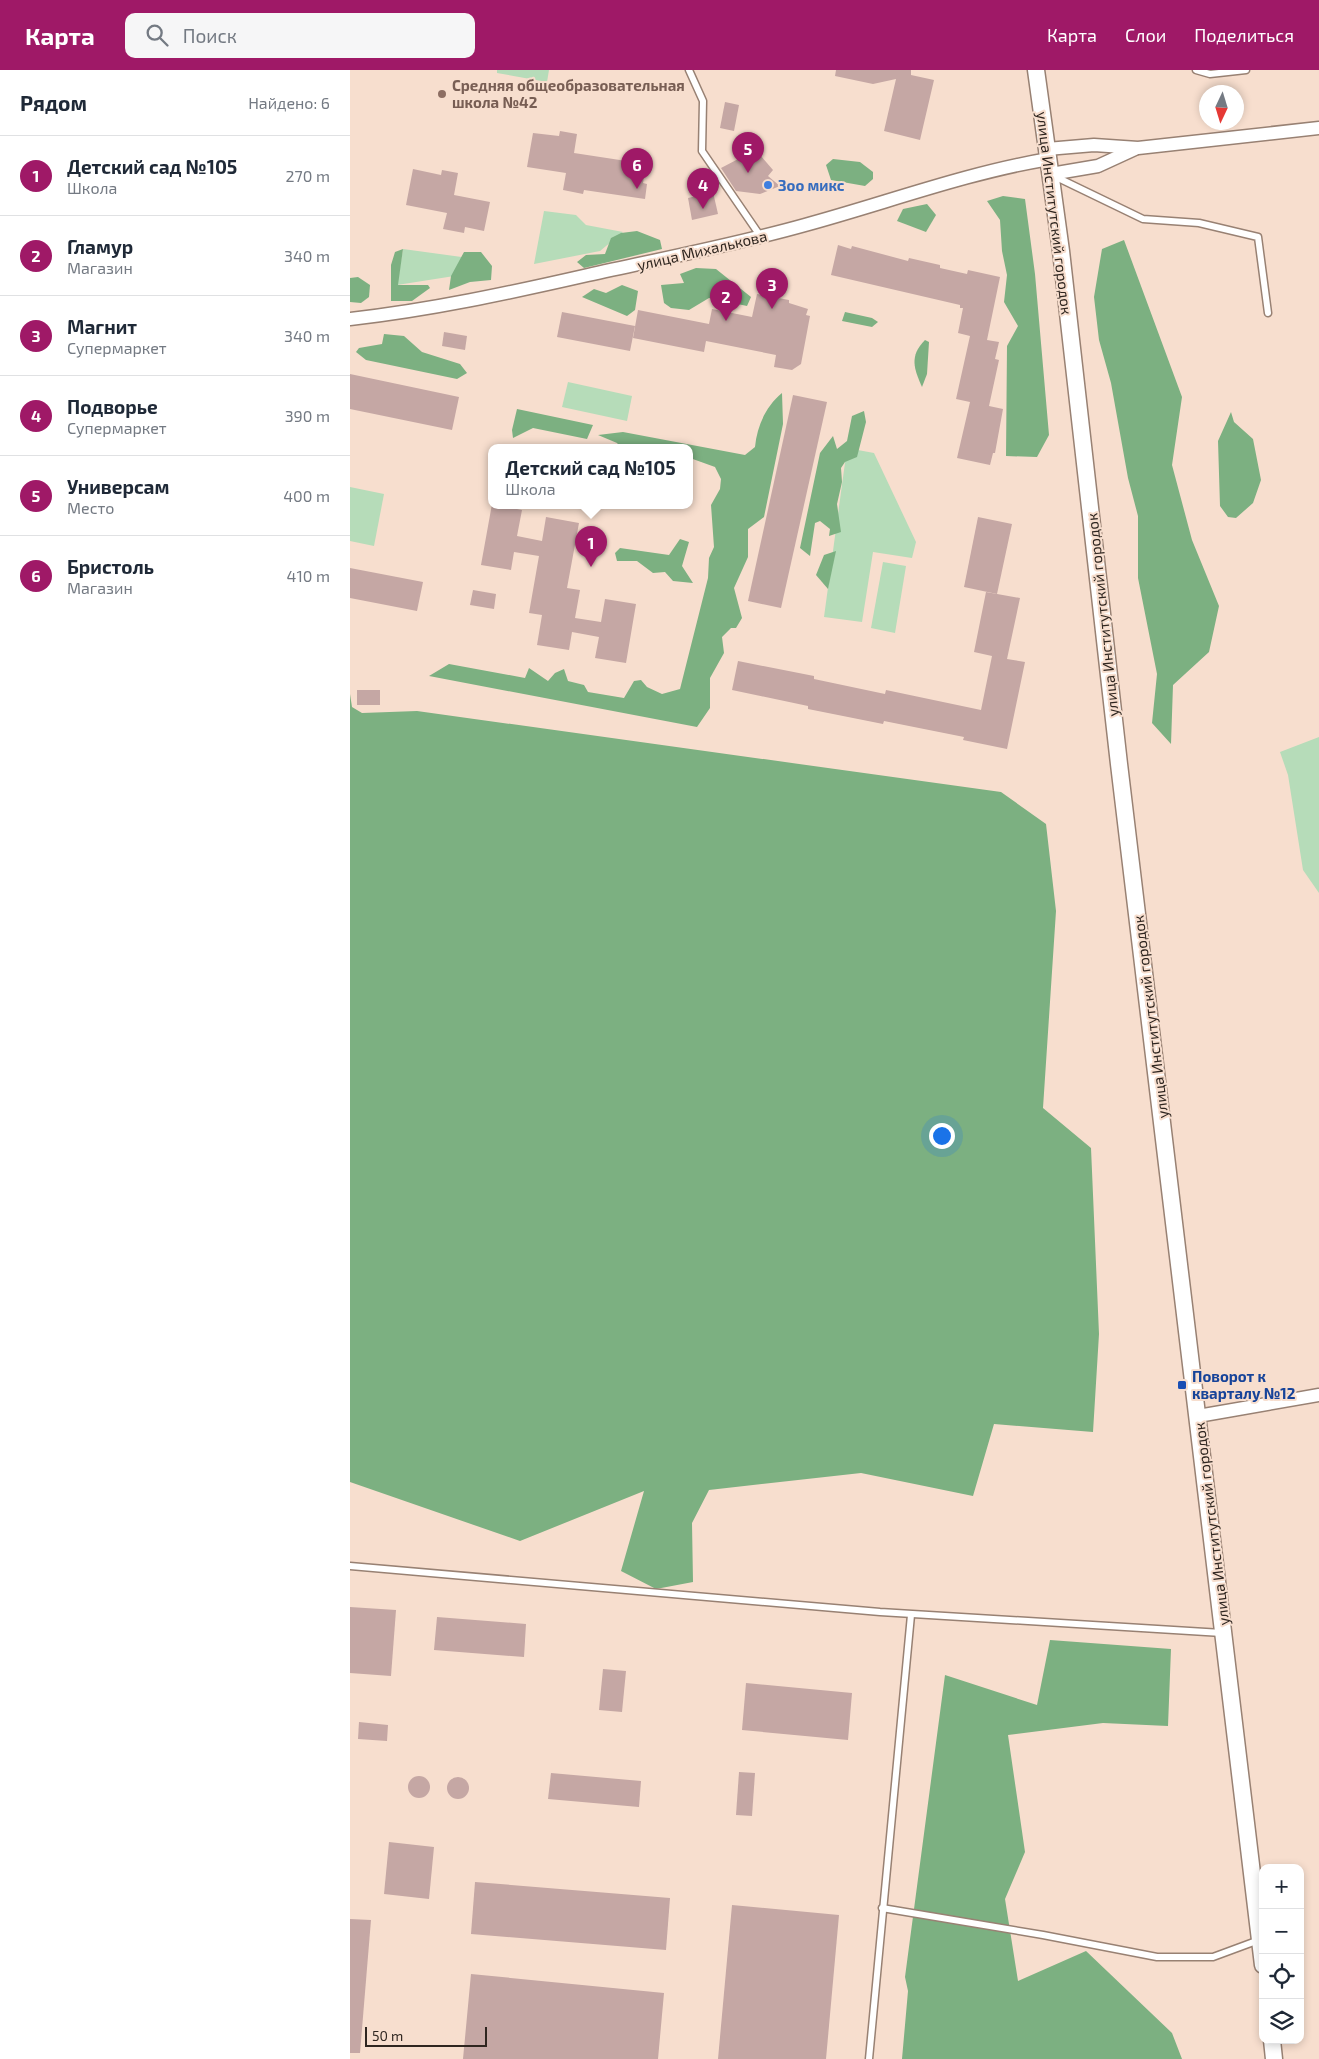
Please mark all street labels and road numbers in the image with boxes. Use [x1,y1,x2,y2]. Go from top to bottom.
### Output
street label: улица Институтский городок [1033,110,1076,316]
street label: улица Михалькова [635,226,769,275]
street label: улица Институтский городок [1082,512,1123,718]
street label: улица Институтский городок [1129,914,1172,1120]
street label: улица Институтский городок [1190,1421,1233,1627]

